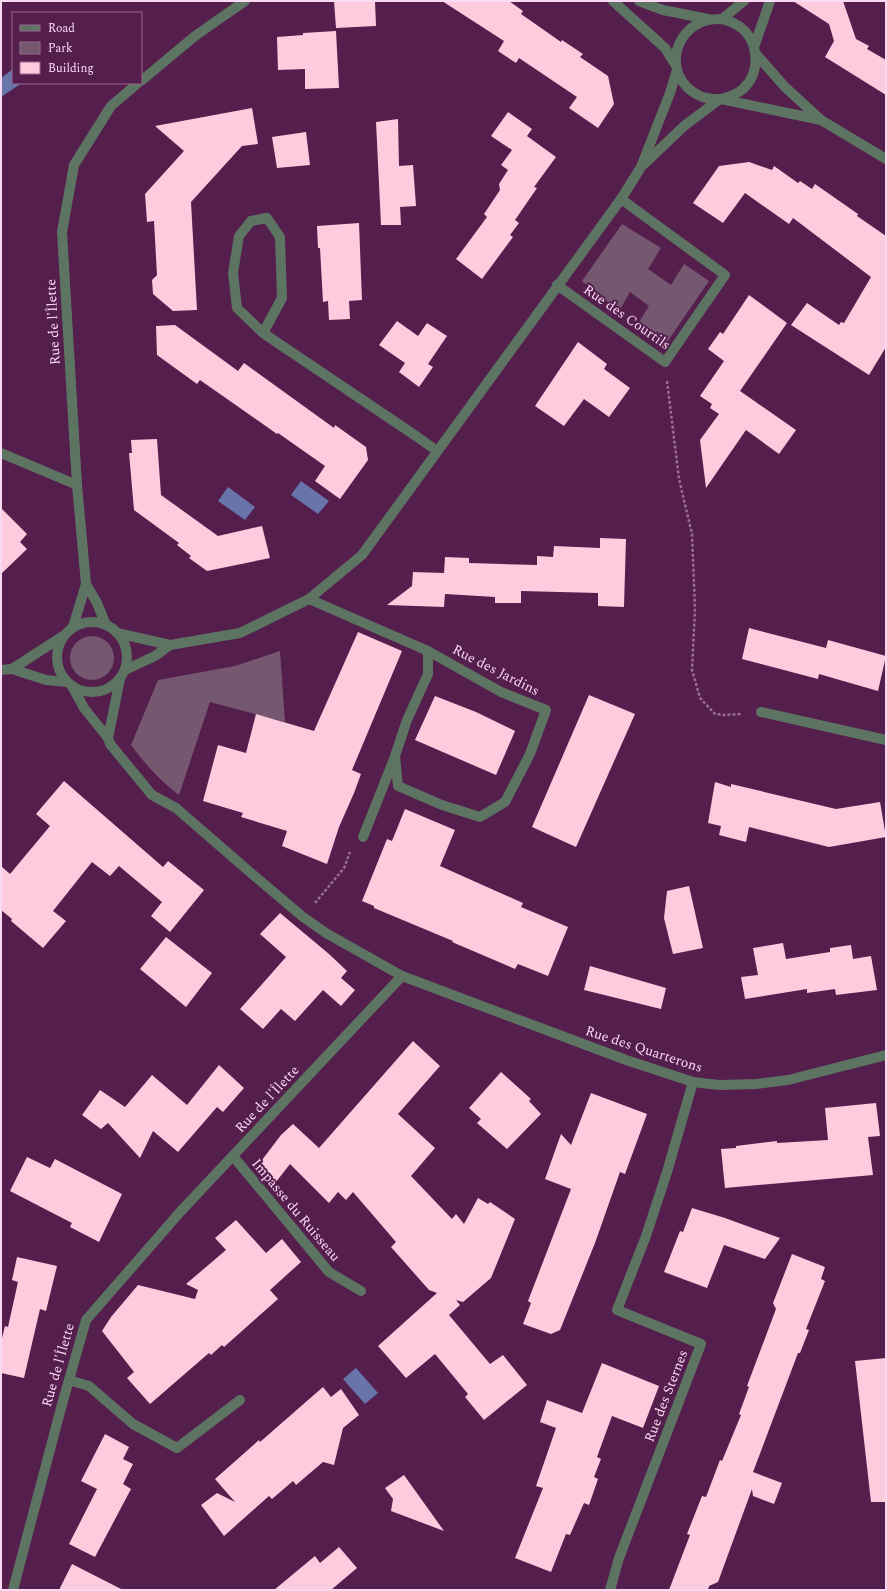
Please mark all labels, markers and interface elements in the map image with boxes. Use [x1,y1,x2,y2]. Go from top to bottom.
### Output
legend [12,12,142,84]
text: Road [48,19,75,38]
text: Park [48,39,73,58]
text: Building [48,59,94,78]
street label: Rue de l'Îlette [40,278,66,366]
street label: Rue des Courtils [579,279,675,355]
street label: Rue des Jardins [449,639,543,701]
street label: Rue des Quarterons [583,1020,705,1078]
street label: Rue de l'Îlette [230,1060,304,1138]
street label: Impasse du Ruisseau [247,1154,346,1266]
street label: Rue de l'Îlette [36,1320,80,1409]
street label: Rue des Sternes [639,1347,693,1445]

